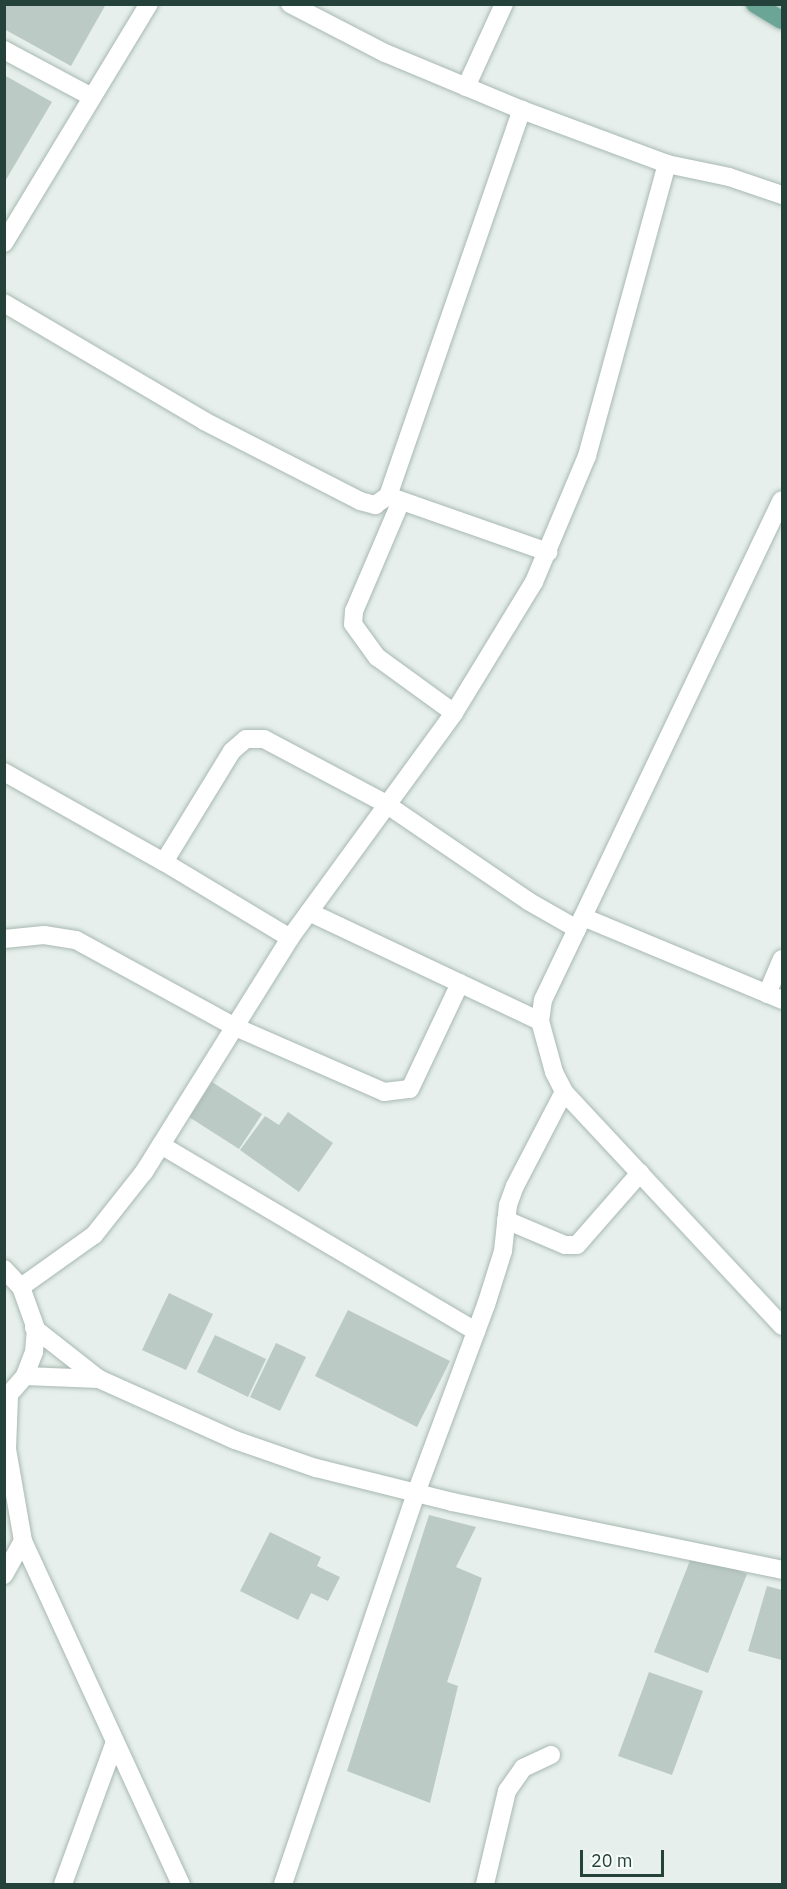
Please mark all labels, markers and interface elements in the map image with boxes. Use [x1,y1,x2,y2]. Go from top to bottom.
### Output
scale bar [583,1838,667,1876]
text: 20 m [591,1849,633,1872]

